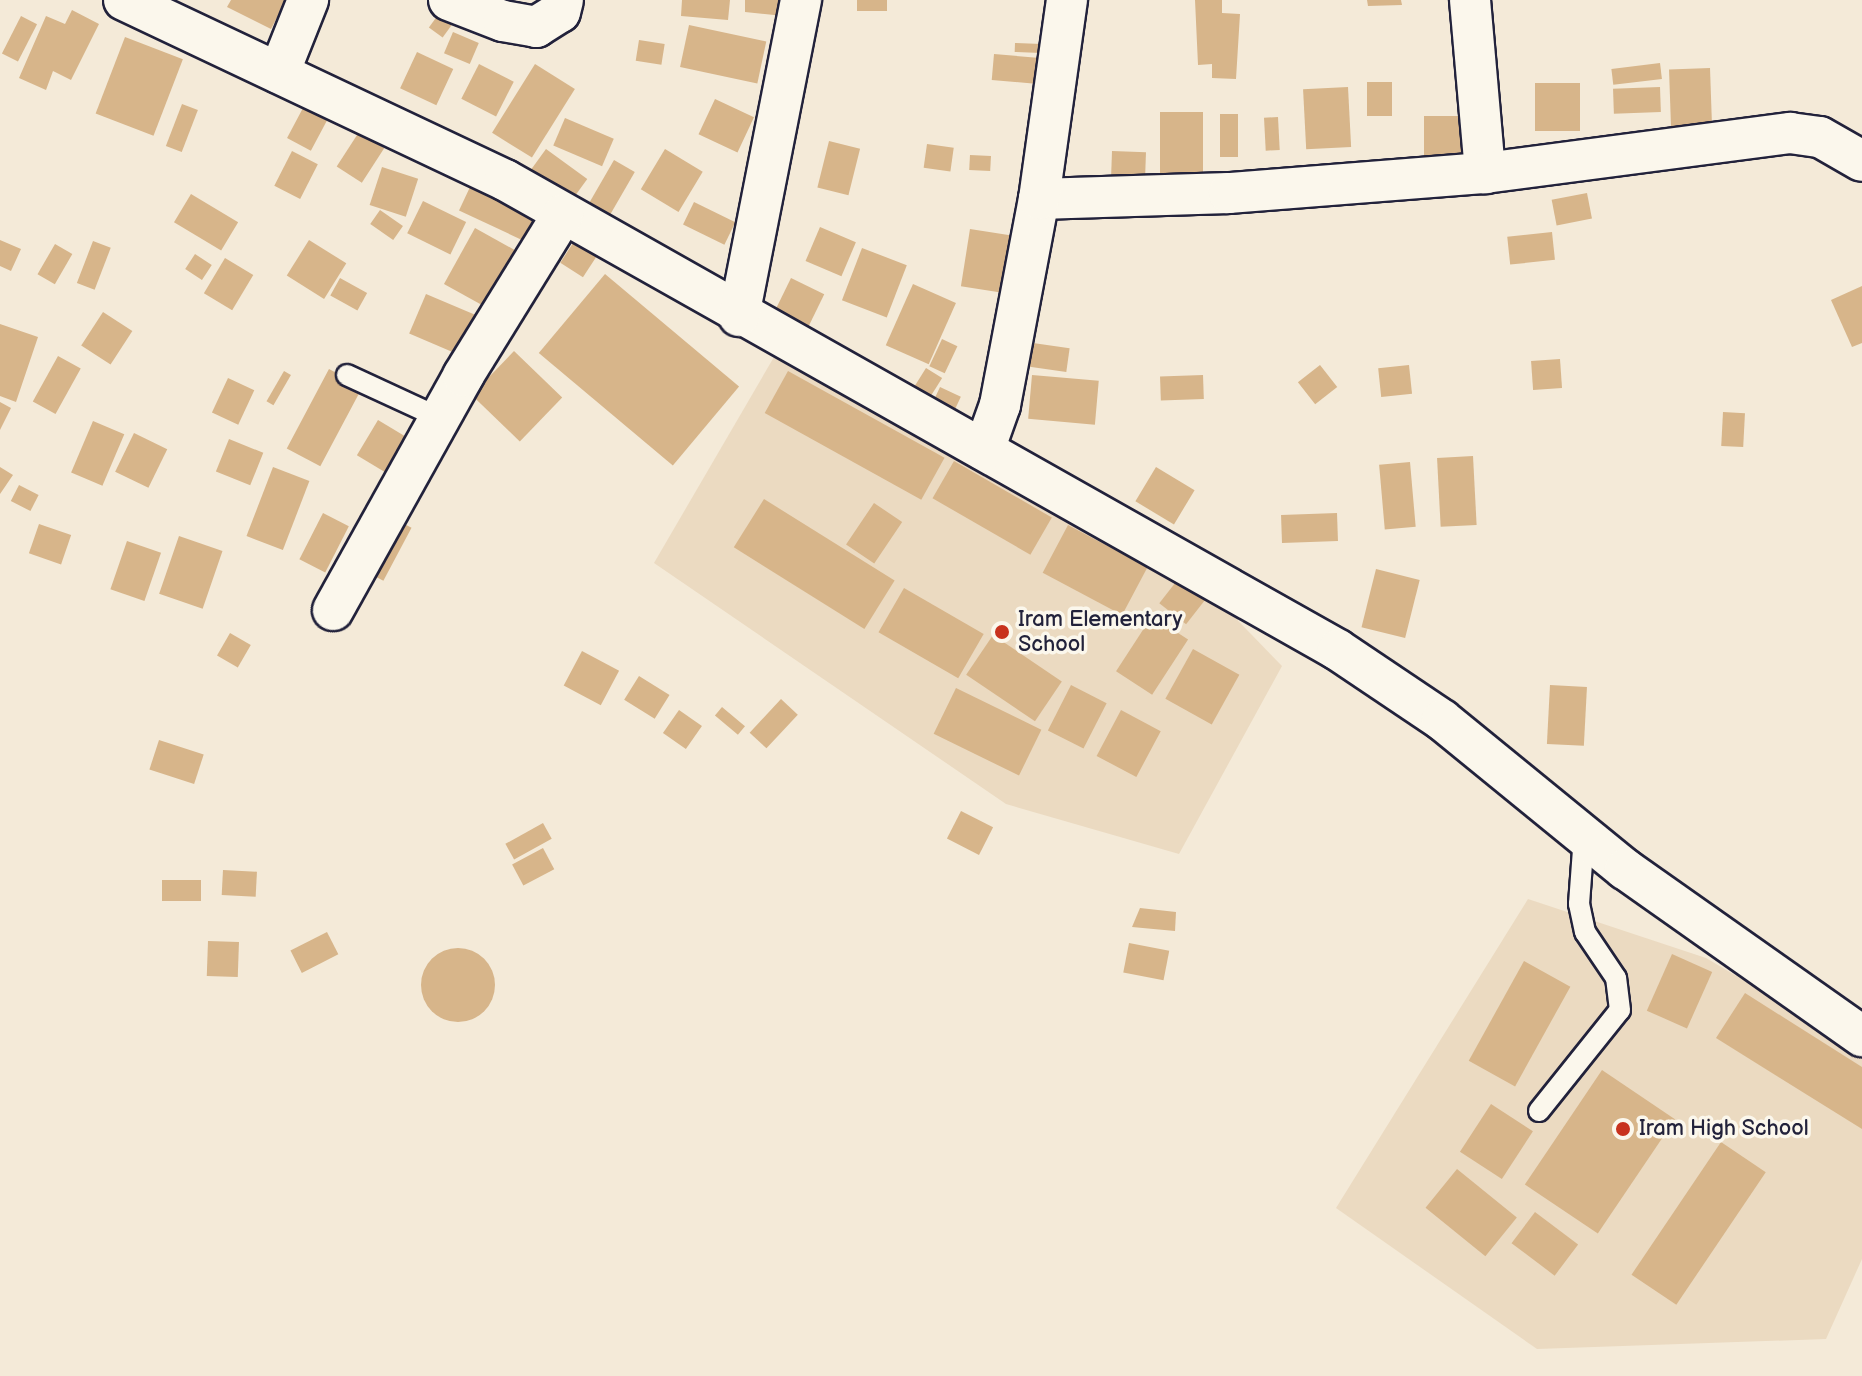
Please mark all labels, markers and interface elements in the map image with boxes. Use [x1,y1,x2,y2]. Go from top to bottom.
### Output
place label: Iram Elementary School [1018,606,1182,658]
marker: Iram Elementary School [993,623,1011,641]
place label: Iram High School [1639,1116,1809,1142]
marker: Iram High School [1614,1120,1632,1138]

